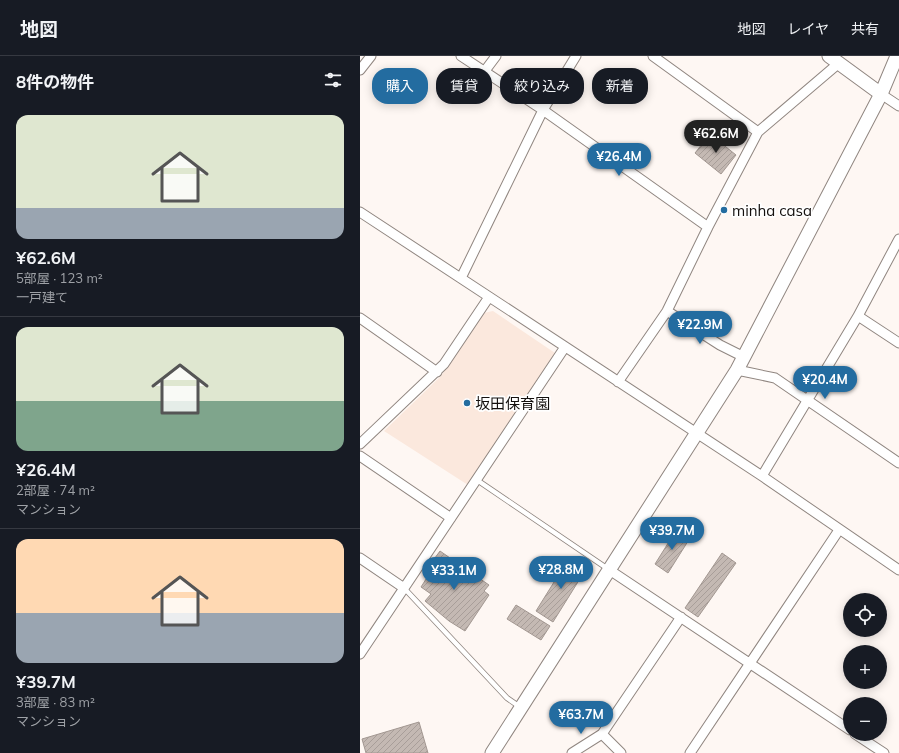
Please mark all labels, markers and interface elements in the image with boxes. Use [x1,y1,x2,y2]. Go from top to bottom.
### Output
text: 地図 [20,17,58,41]
text: 地図 [737,20,765,38]
text: レイヤ [787,20,829,38]
text: 共有 [851,20,879,38]
chip: 購入 [372,68,428,104]
chip: 賃貸 [436,68,492,104]
chip: 絞り込み [500,68,584,104]
chip: 新着 [592,68,648,104]
icon: filters [322,69,344,91]
text: 8件の物件 [16,71,94,92]
pin: ¥62.6M [683,120,749,154]
text: ¥62.6M [693,125,739,141]
icon: home [144,141,216,213]
pin: ¥26.4M [586,143,652,177]
text: ¥26.4M [596,148,642,164]
place label: minha casa [732,201,812,220]
marker: minha casa [719,205,729,215]
text: ¥62.6M [16,247,76,268]
text: 5部屋 · 123 m² [16,270,103,286]
text: 一戸建て [16,289,68,305]
pin: ¥22.9M [667,311,733,345]
text: ¥22.9M [677,316,723,332]
icon: home [144,353,216,425]
pin: ¥20.4M [792,366,858,400]
text: ¥20.4M [802,371,848,387]
place label: 坂田保育園 [475,394,550,413]
marker: 坂田保育園 [462,398,472,408]
text: ¥26.4M [16,459,76,480]
text: 2部屋 · 74 m² [16,482,95,498]
text: マンション [16,501,81,517]
pin: ¥39.7M [639,517,705,551]
text: ¥39.7M [649,522,695,538]
pin: ¥28.8M [528,556,594,590]
pin: ¥33.1M [421,557,487,591]
text: ¥28.8M [538,561,584,577]
text: ¥33.1M [431,562,477,578]
icon: home [144,565,216,637]
map controls [843,593,887,741]
button: locate [843,593,887,637]
button: + [843,645,887,689]
text: ¥39.7M [16,671,76,692]
text: 3部屋 · 83 m² [16,694,95,710]
button: − [843,697,887,741]
pin: ¥63.7M [548,701,614,735]
text: ¥63.7M [558,706,604,722]
text: マンション [16,713,81,729]

